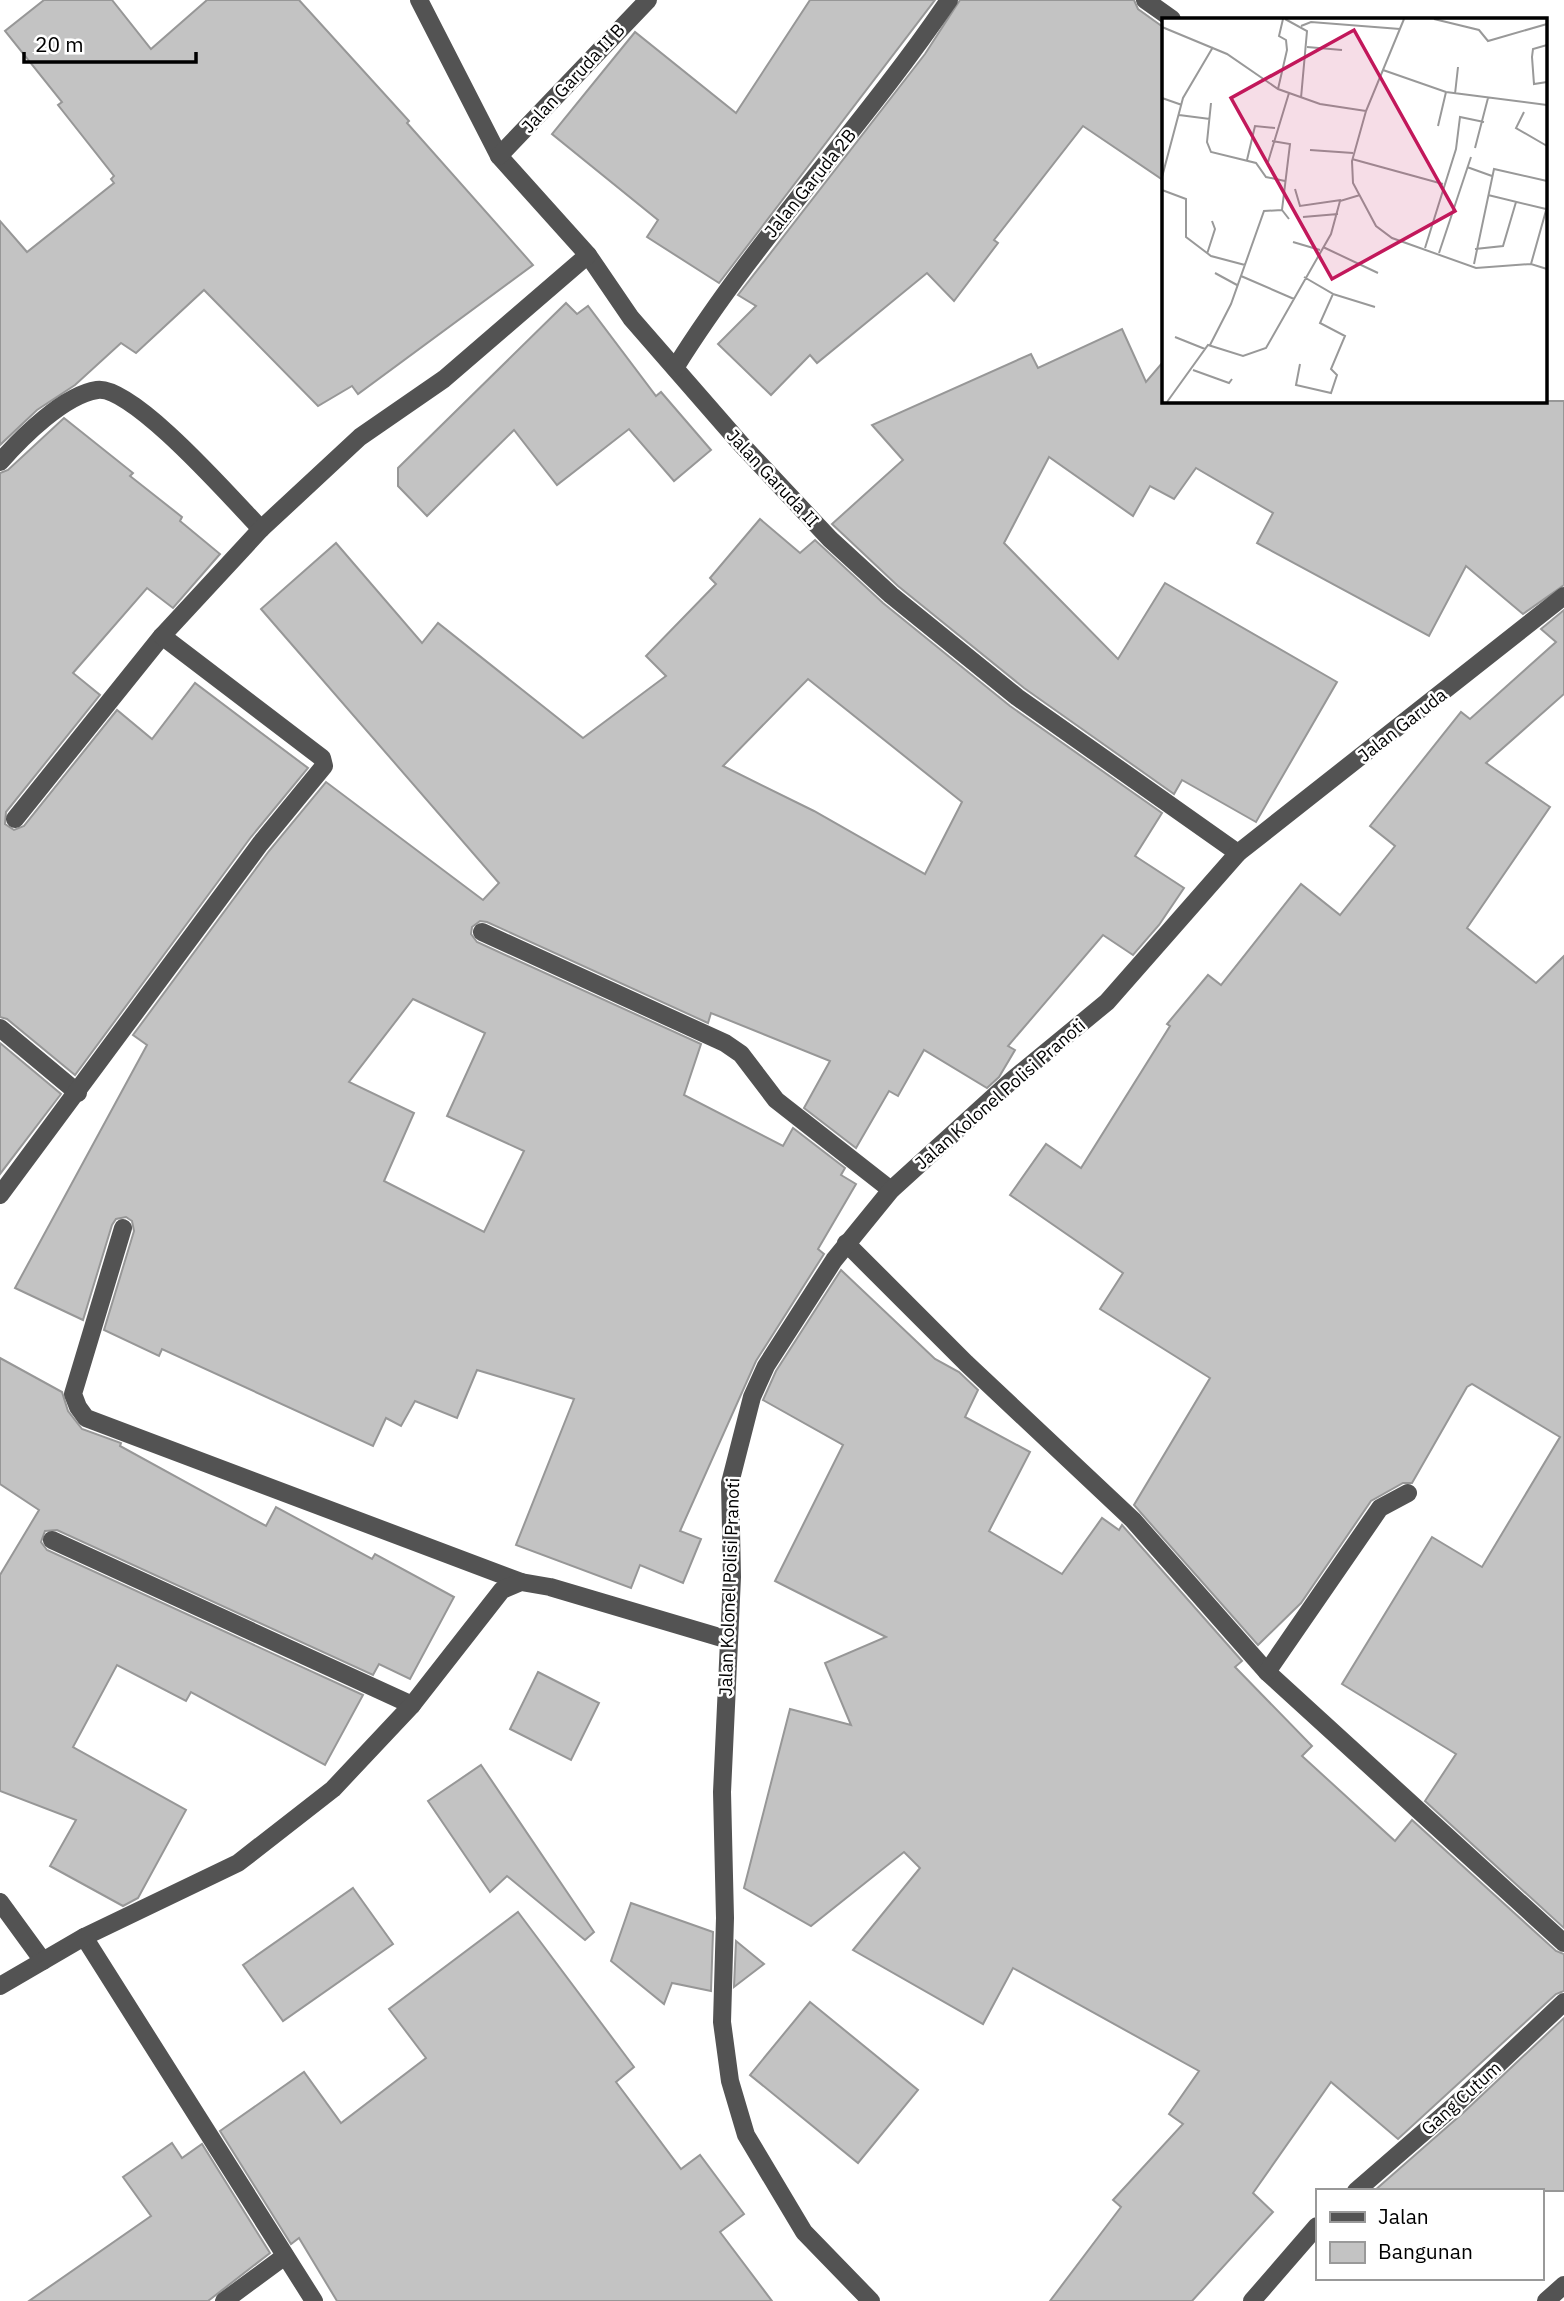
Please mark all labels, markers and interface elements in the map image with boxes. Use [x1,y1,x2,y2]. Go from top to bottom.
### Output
street label: Jalan Garuda II B [516,18,630,138]
inset map [1162,18,1546,402]
scale bar [24,21,196,65]
text: 20 m [35,30,84,58]
street label: Jalan Garuda 2B [759,124,861,242]
street label: Jalan Garuda II [722,424,824,532]
street label: Jalan Garuda [1353,683,1451,767]
street label: Jalan Kolonel Polisi Pranoti [910,1014,1090,1174]
street label: Jalan Kolonel Polisi Pranoti [714,1477,744,1697]
street label: Gang Cutum [1416,2056,1506,2140]
legend [1316,2189,1543,2280]
text: Jalan [1378,2202,1429,2230]
text: Bangunan [1378,2237,1473,2265]

